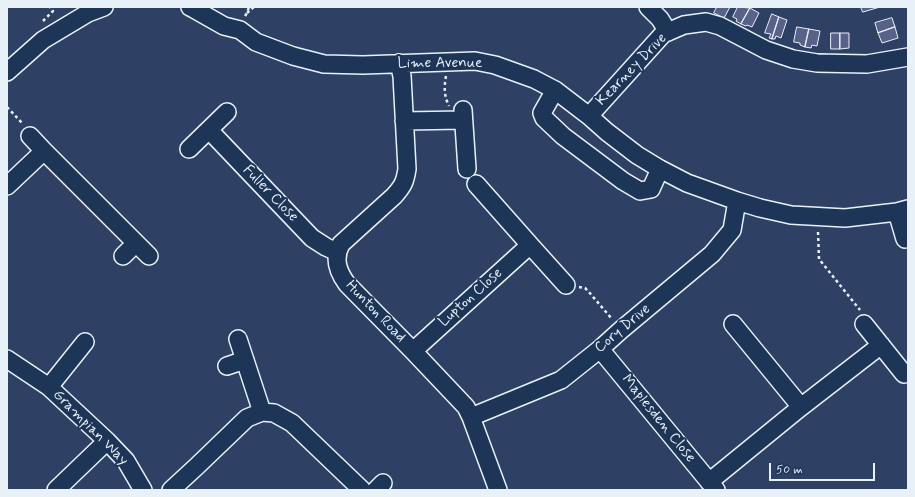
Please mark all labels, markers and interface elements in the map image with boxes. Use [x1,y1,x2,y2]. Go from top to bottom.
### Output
street label: Kearney Drive [593,30,671,110]
street label: Lime Avenue [398,55,482,73]
street label: Fuller Close [238,162,302,226]
street label: Lupton Close [435,265,507,331]
street label: Hunton Road [341,277,409,347]
street label: Cory Drive [591,300,655,358]
street label: Maplesden Close [617,371,699,467]
street label: Grampian Way [48,386,132,470]
scale bar [771,455,877,481]
text: 50 m [776,462,803,478]

